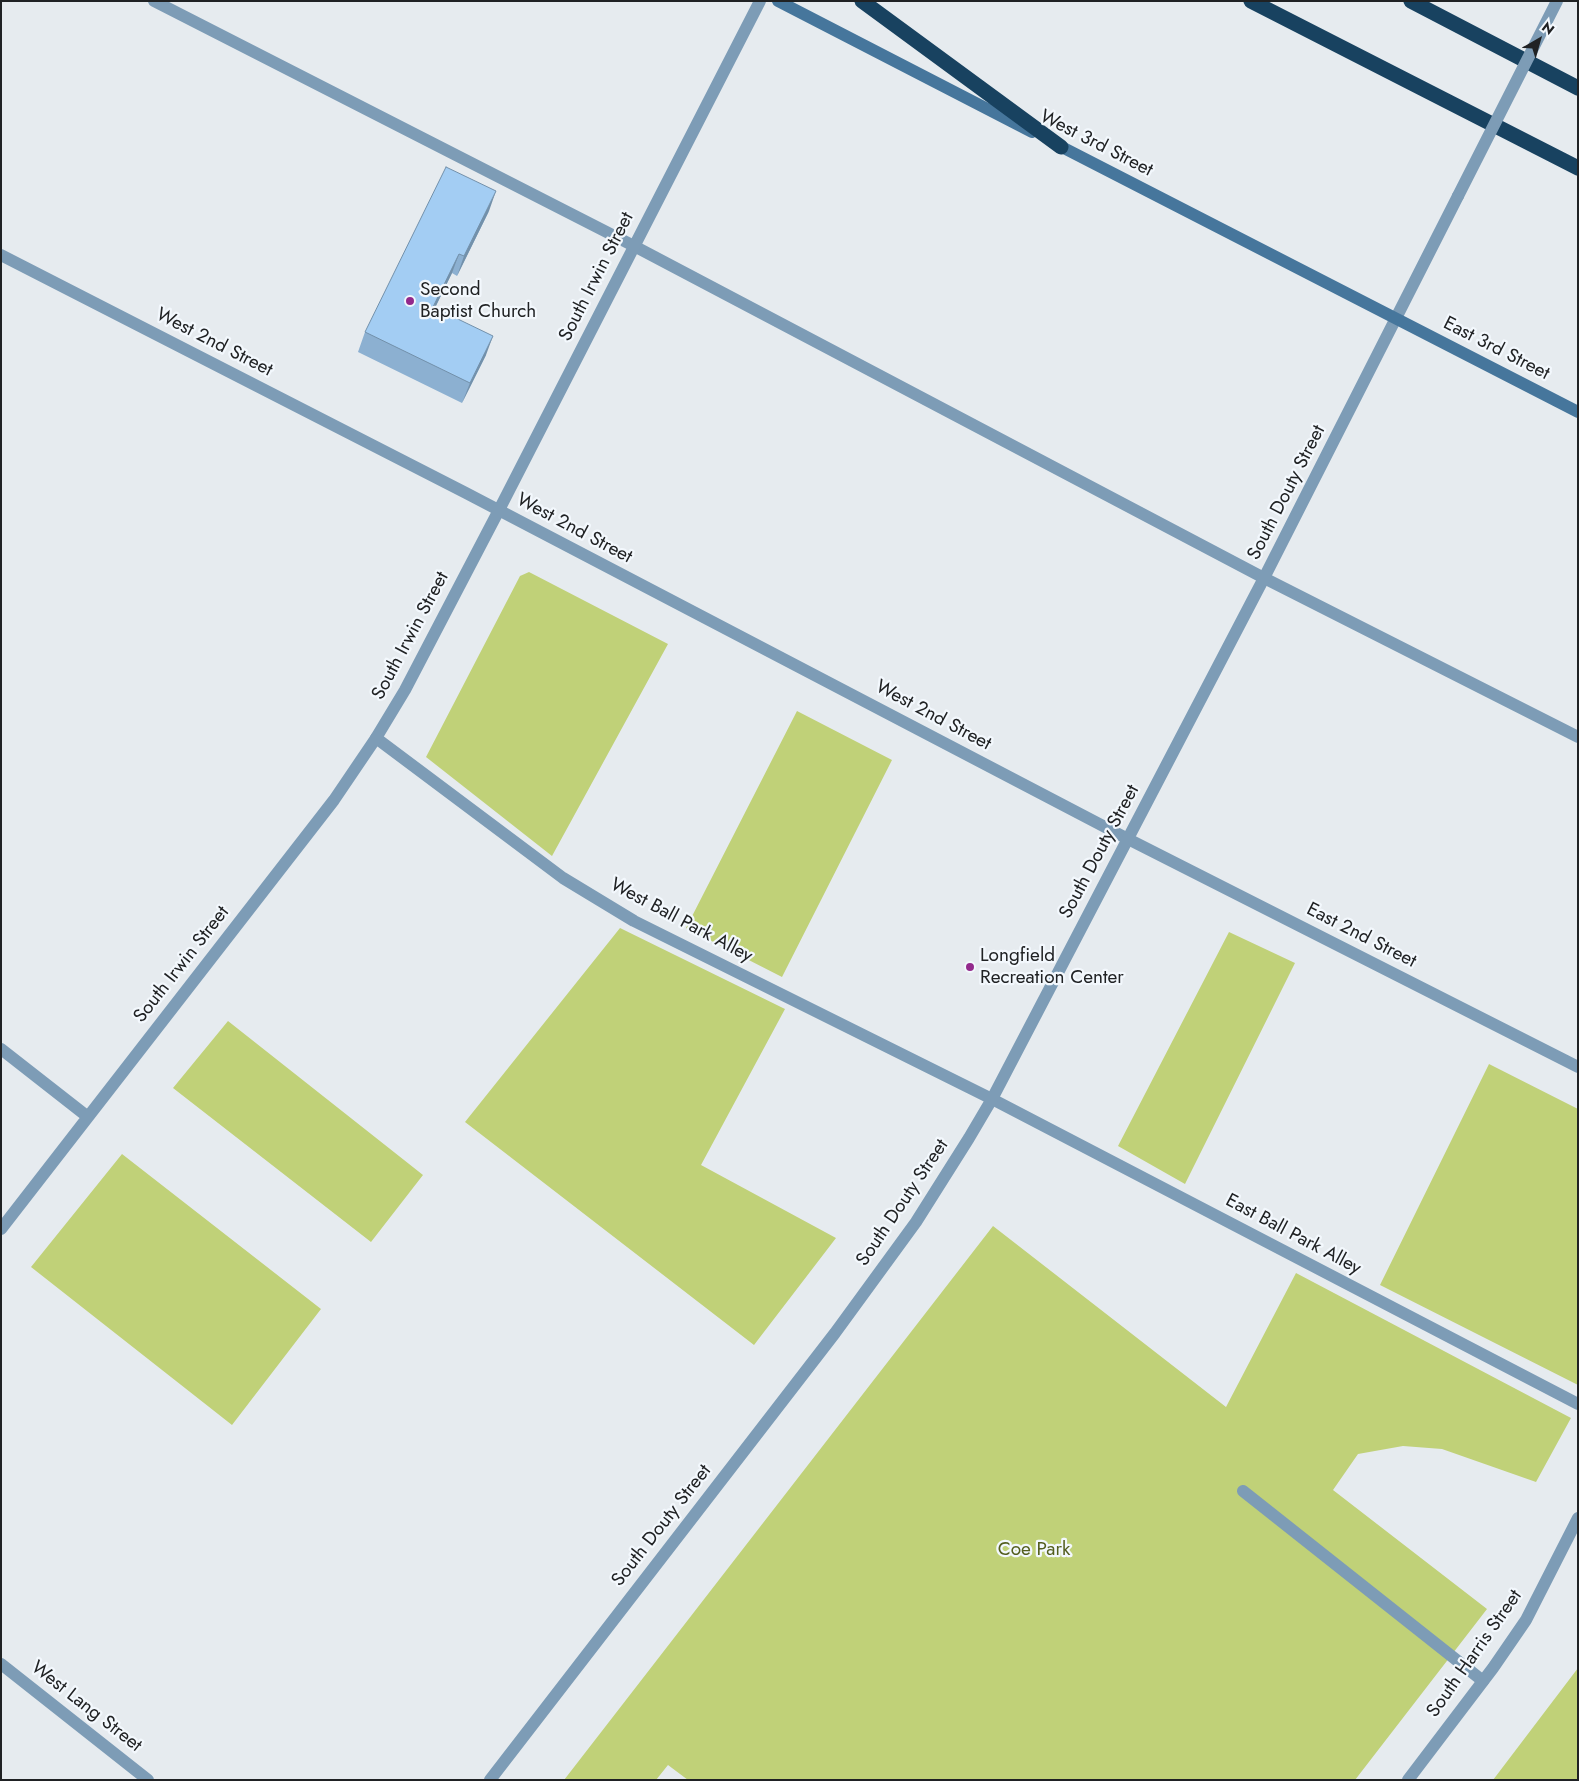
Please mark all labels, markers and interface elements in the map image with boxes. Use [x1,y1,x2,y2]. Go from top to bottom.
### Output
north arrow [1514,15,1564,65]
text: N [1538,17,1559,39]
street label: West 3rd Street [1036,106,1156,182]
street label: South Irwin Street [555,209,639,345]
place label: Second Baptist Church [420,279,536,323]
marker: Second Baptist Church [404,295,416,307]
street label: West 2nd Street [152,304,276,382]
street label: East 3rd Street [1439,312,1553,386]
street label: South Douty Street [1243,422,1331,564]
street label: West 2nd Street [512,489,636,569]
street label: South Irwin Street [368,568,454,704]
street label: West 2nd Street [871,676,995,756]
street label: South Douty Street [1055,781,1145,923]
street label: West Ball Park Alley [606,874,756,968]
street label: East 2nd Street [1302,899,1420,973]
street label: South Irwin Street [129,902,235,1028]
place label: Longfield Recreation Center [980,945,1124,989]
marker: Longfield Recreation Center [964,961,976,973]
street label: South Douty Street [852,1135,954,1271]
street label: East Ball Park Alley [1221,1190,1365,1280]
street label: South Douty Street [607,1461,717,1591]
park label: Coe Park [998,1539,1070,1561]
street label: South Harris Street [1423,1586,1527,1722]
street label: West Lang Street [26,1657,146,1757]

